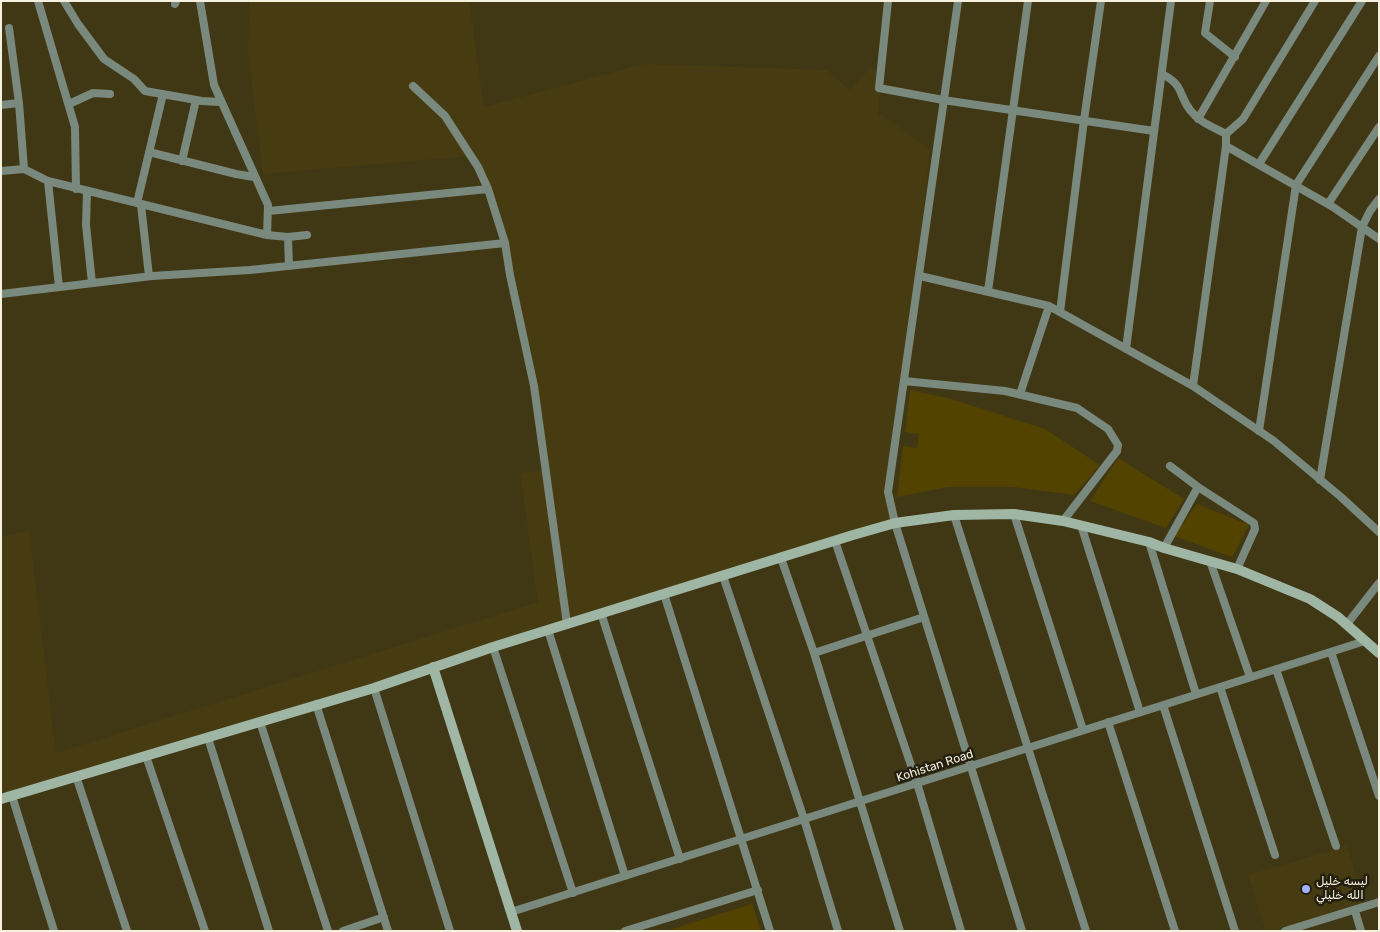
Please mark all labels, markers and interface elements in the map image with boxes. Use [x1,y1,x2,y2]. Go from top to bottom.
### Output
street label: Kohistan Road [895,747,975,785]
place label: ليسه خليل الله خليلي [1316,875,1368,903]
marker: ليسه خليل الله خليلي [1300,883,1312,895]

